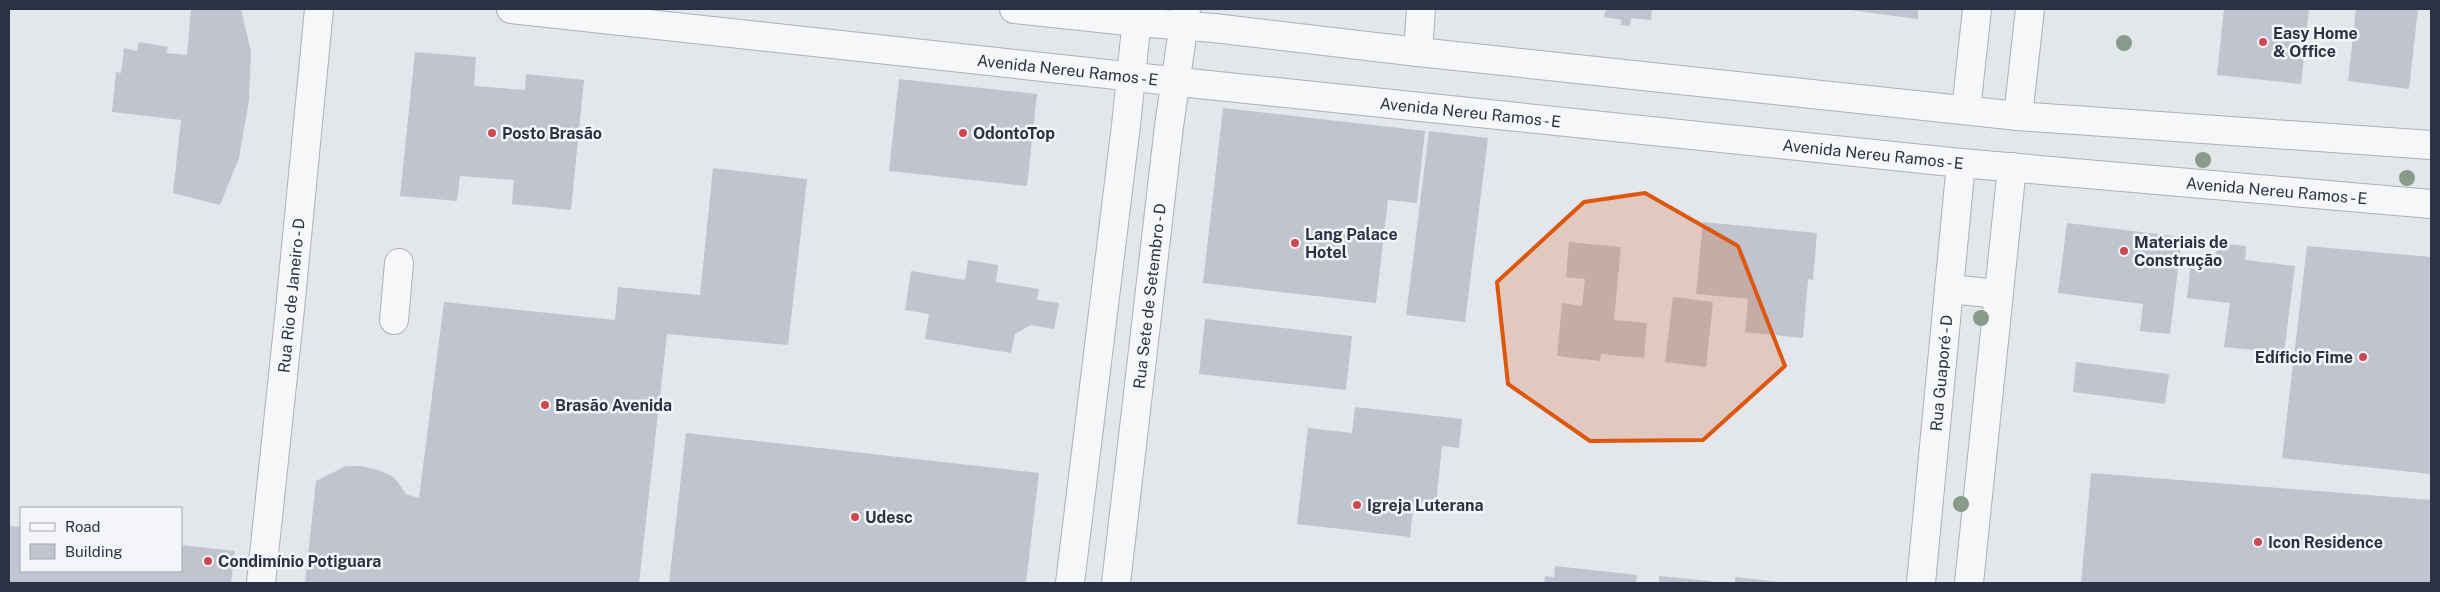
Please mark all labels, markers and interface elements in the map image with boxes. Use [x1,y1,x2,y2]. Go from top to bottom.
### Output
place label: Easy Home & Office [2273,24,2358,61]
marker: Easy Home & Office [2257,36,2269,48]
street label: Avenida Nereu Ramos - E [976,51,1159,90]
street label: Avenida Nereu Ramos - E [1379,94,1562,132]
place label: Posto Brasão [502,124,602,143]
place label: OdontoTop [973,124,1055,143]
marker: Posto Brasão [486,127,498,139]
marker: OdontoTop [957,127,969,139]
street label: Avenida Nereu Ramos - E [1782,136,1965,173]
street label: Avenida Nereu Ramos - E [2185,174,2368,208]
street label: Rua Sete de Setembro - D [1130,202,1170,390]
street label: Rua Rio de Janeiro - D [274,217,309,374]
place label: Lang Palace Hotel [1305,225,1398,262]
place label: Materiais de Construção [2134,233,2228,270]
marker: Lang Palace Hotel [1289,237,1301,249]
marker: Materiais de Construção [2118,245,2130,257]
street label: Rua Guaporé - D [1927,314,1957,432]
place label: Edíficio Fime [2255,348,2353,367]
marker: Edíficio Fime [2357,351,2369,363]
place label: Brasão Avenida [555,396,672,415]
marker: Brasão Avenida [539,399,551,411]
place label: Igreja Luterana [1367,496,1484,515]
marker: Igreja Luterana [1351,499,1363,511]
legend [20,507,182,572]
place label: Udesc [865,508,913,527]
marker: Udesc [849,511,861,523]
text: Road [65,518,101,535]
place label: Icon Residence [2268,533,2383,552]
marker: Icon Residence [2252,536,2264,548]
text: Building [65,543,123,560]
place label: Condimínio Potiguara [218,552,381,571]
marker: Condimínio Potiguara [202,555,214,567]

